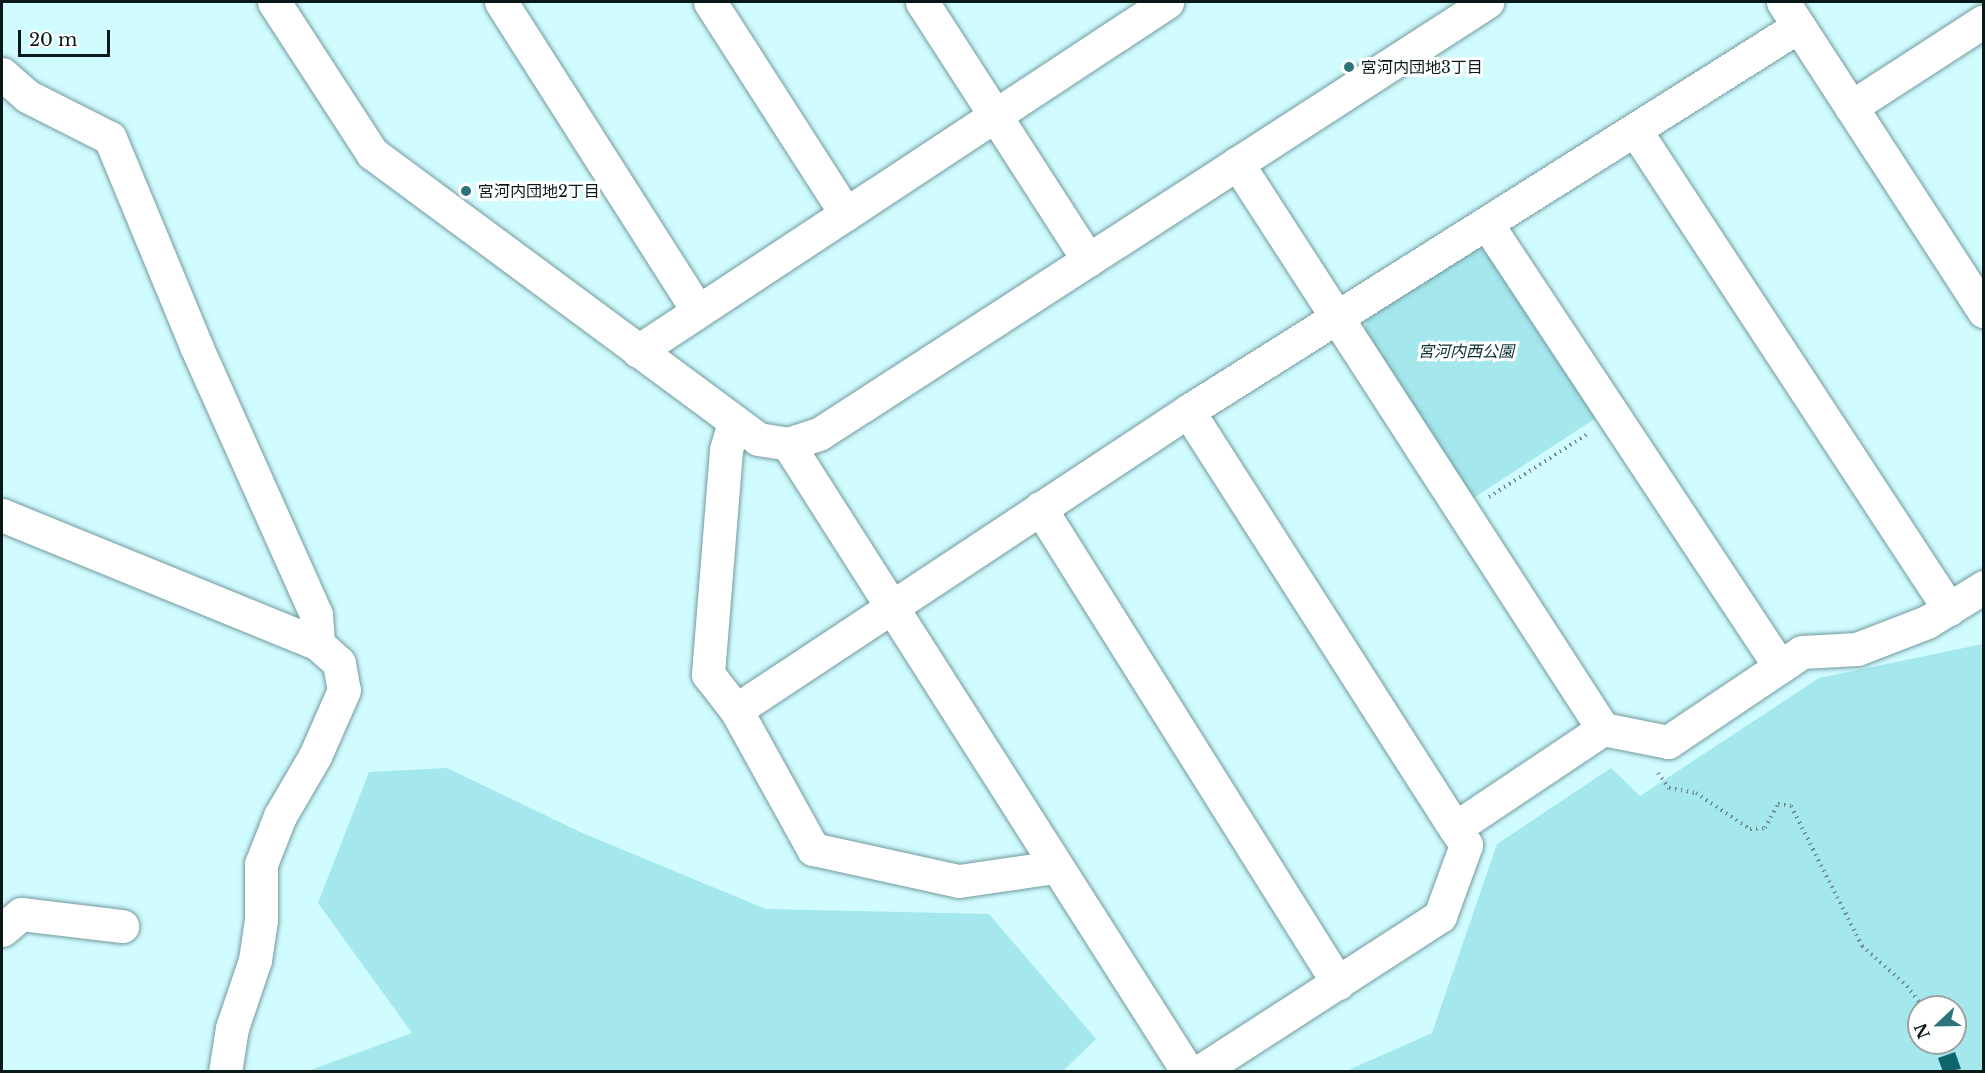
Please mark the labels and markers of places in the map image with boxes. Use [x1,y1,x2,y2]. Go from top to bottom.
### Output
place label: 宮河内団地3丁目 [1361,57,1483,77]
marker: 宮河内団地3丁目 [1342,60,1356,74]
place label: 宮河内団地2丁目 [478,181,600,201]
marker: 宮河内団地2丁目 [459,184,473,198]

